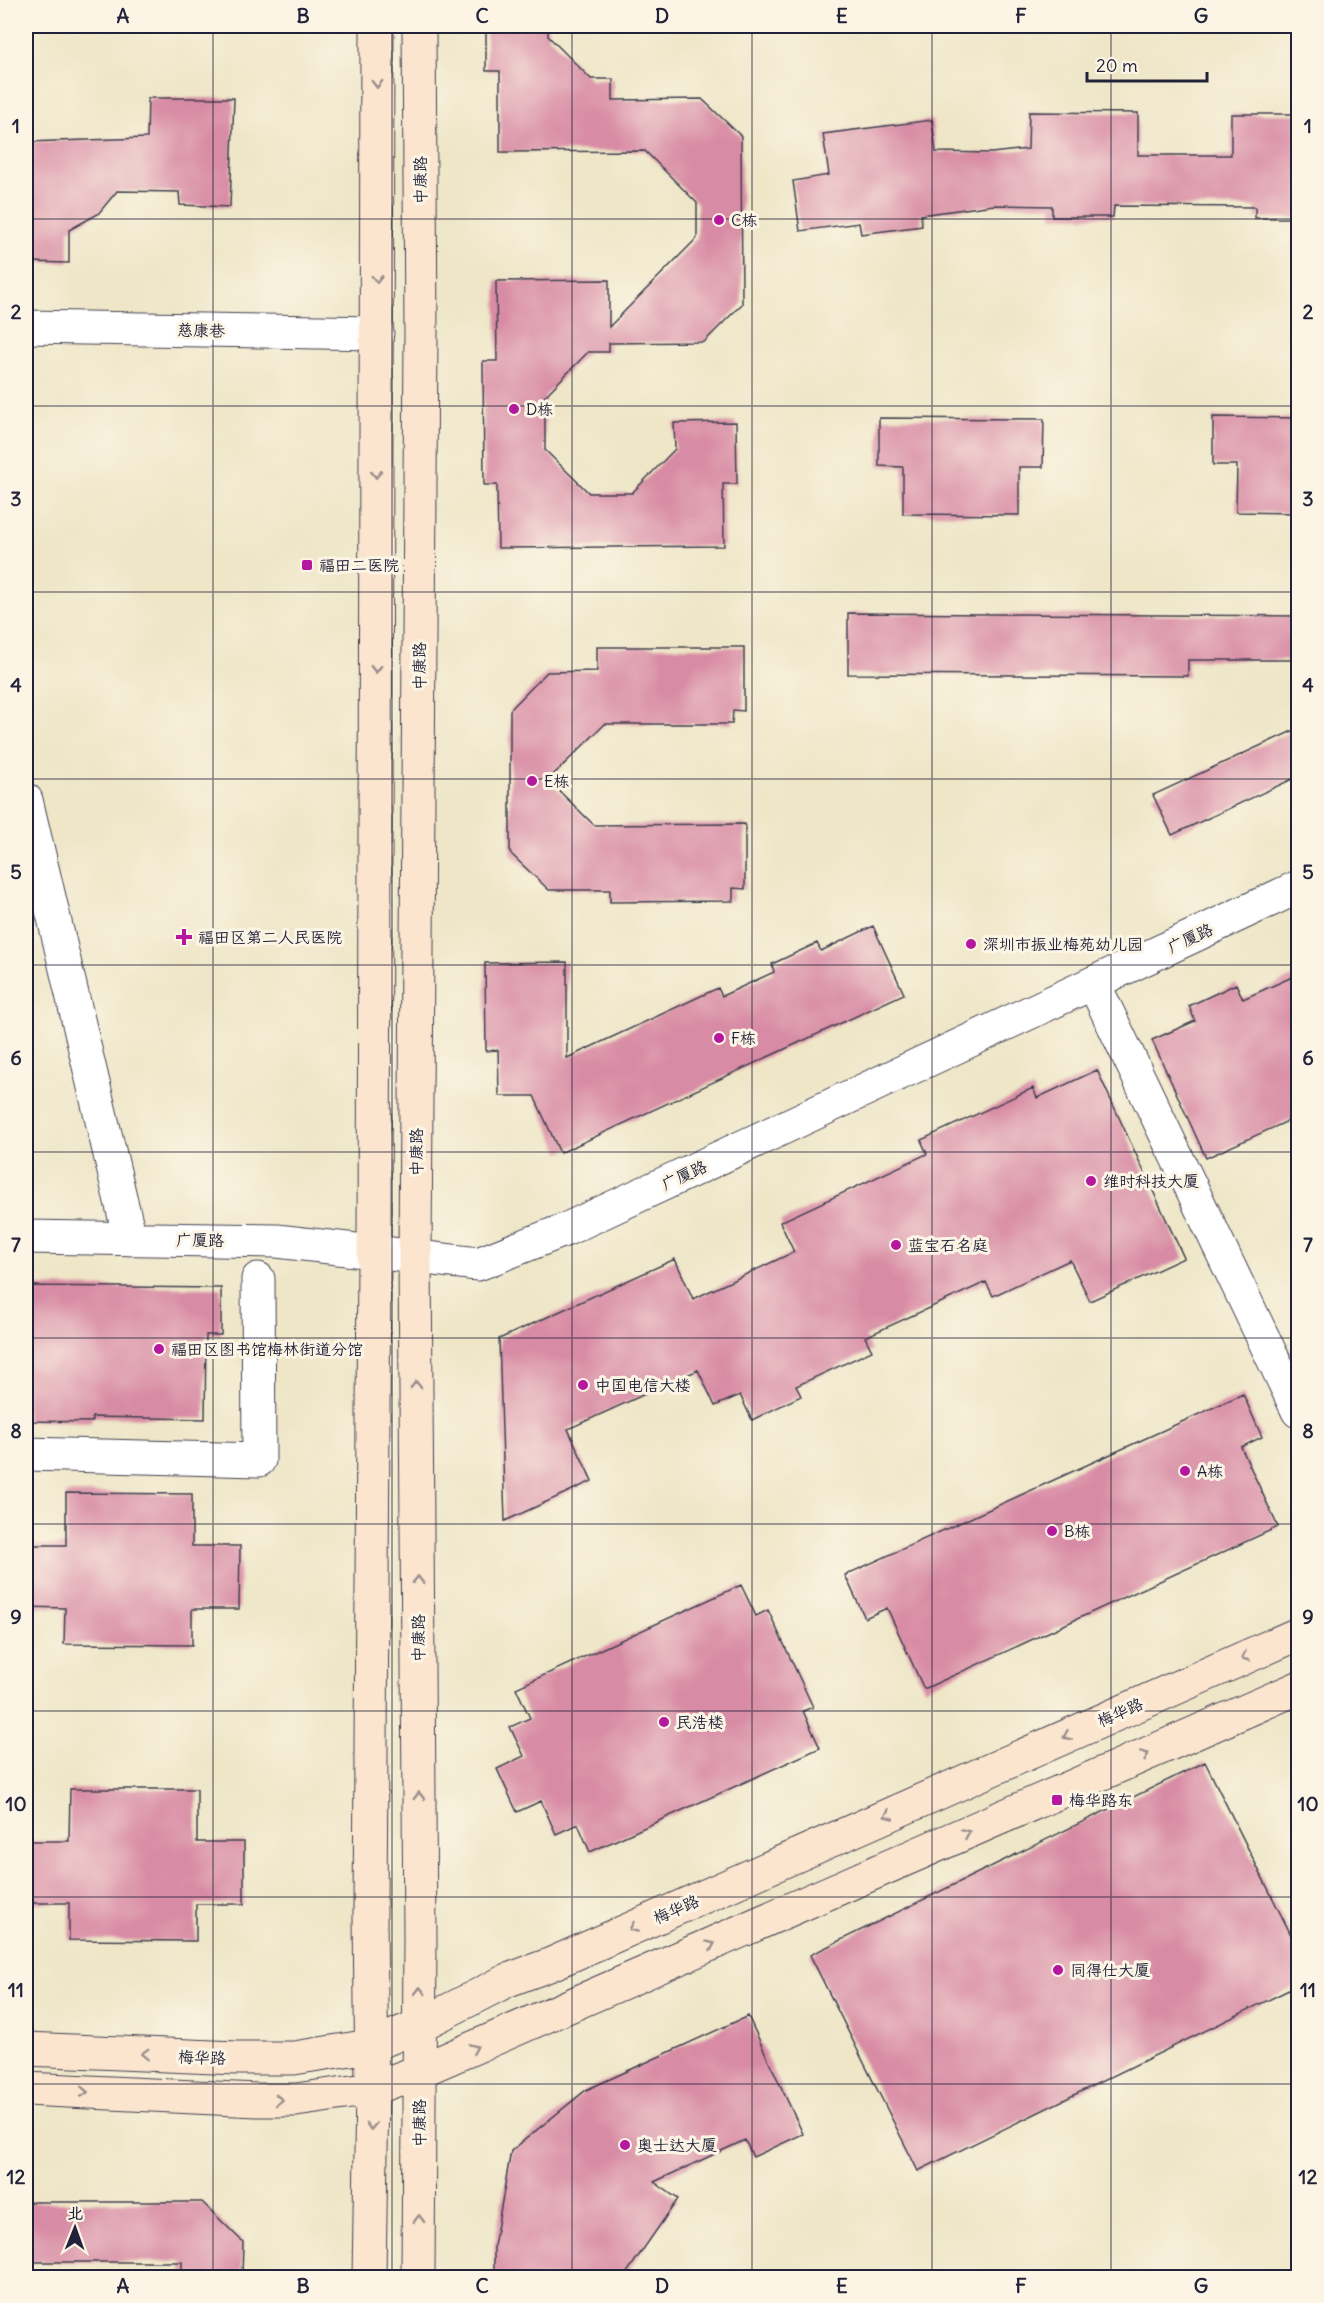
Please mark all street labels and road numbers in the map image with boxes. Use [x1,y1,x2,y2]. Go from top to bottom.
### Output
street label: 中康路 [410,156,430,204]
street label: 慈康巷 [177,320,225,340]
street label: 中康路 [409,642,429,690]
street label: 广厦路 [1164,919,1216,957]
street label: 中康路 [406,1128,426,1176]
street label: 广厦路 [658,1156,710,1194]
street label: 广厦路 [176,1230,224,1250]
street label: 中康路 [408,1614,428,1662]
street label: 梅华路 [1094,1693,1146,1731]
street label: 梅华路 [650,1890,702,1928]
street label: 梅华路 [178,2046,226,2068]
street label: 中康路 [409,2099,429,2147]

